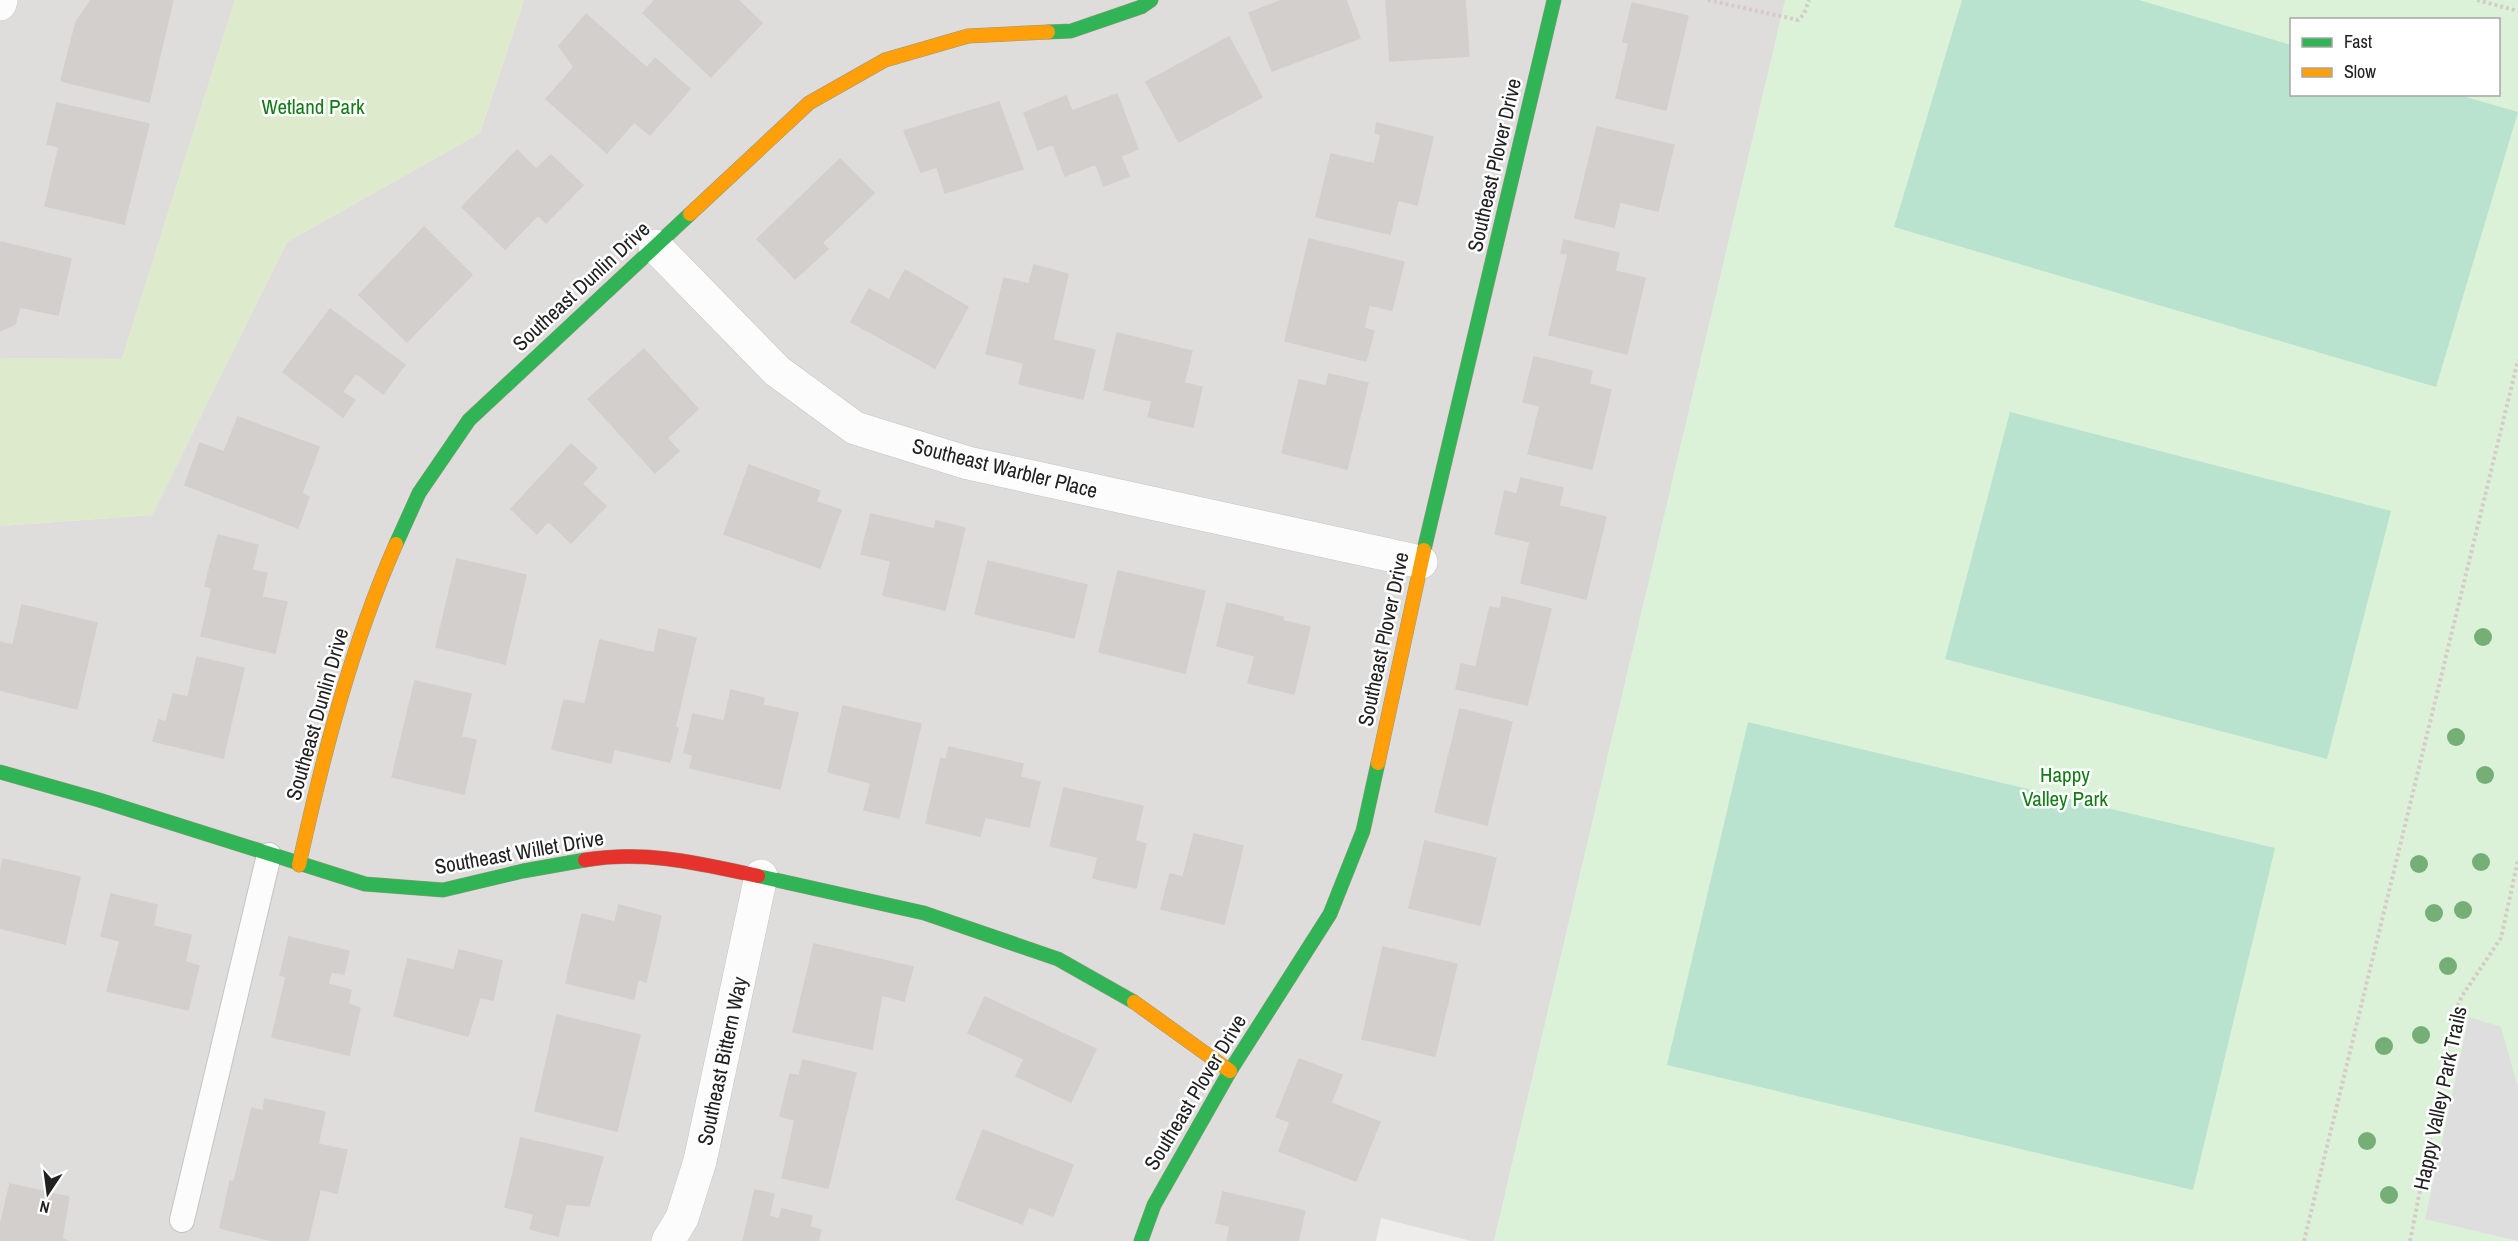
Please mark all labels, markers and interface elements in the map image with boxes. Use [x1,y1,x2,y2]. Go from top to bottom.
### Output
legend [2290,18,2500,96]
text: Fast [2344,29,2372,54]
text: Slow [2344,59,2376,84]
street label: Southeast Plover Drive [1460,75,1528,255]
park label: Wetland Park [261,92,365,121]
street label: Southeast Dunlin Drive [506,215,656,357]
street label: Southeast Warbler Place [909,431,1101,505]
street label: Southeast Plover Drive [1350,549,1416,729]
street label: Southeast Dunlin Drive [279,624,355,804]
park label: Happy Valley Park [2022,760,2108,813]
street label: Southeast Willet Drive [432,823,606,881]
street label: Southeast Bittern Way [690,974,754,1148]
street label: Happy Valley Park Trails [2406,1003,2474,1193]
street label: Southeast Plover Drive [1137,1009,1253,1175]
north arrow [18,1163,78,1223]
text: N [38,1196,52,1219]

